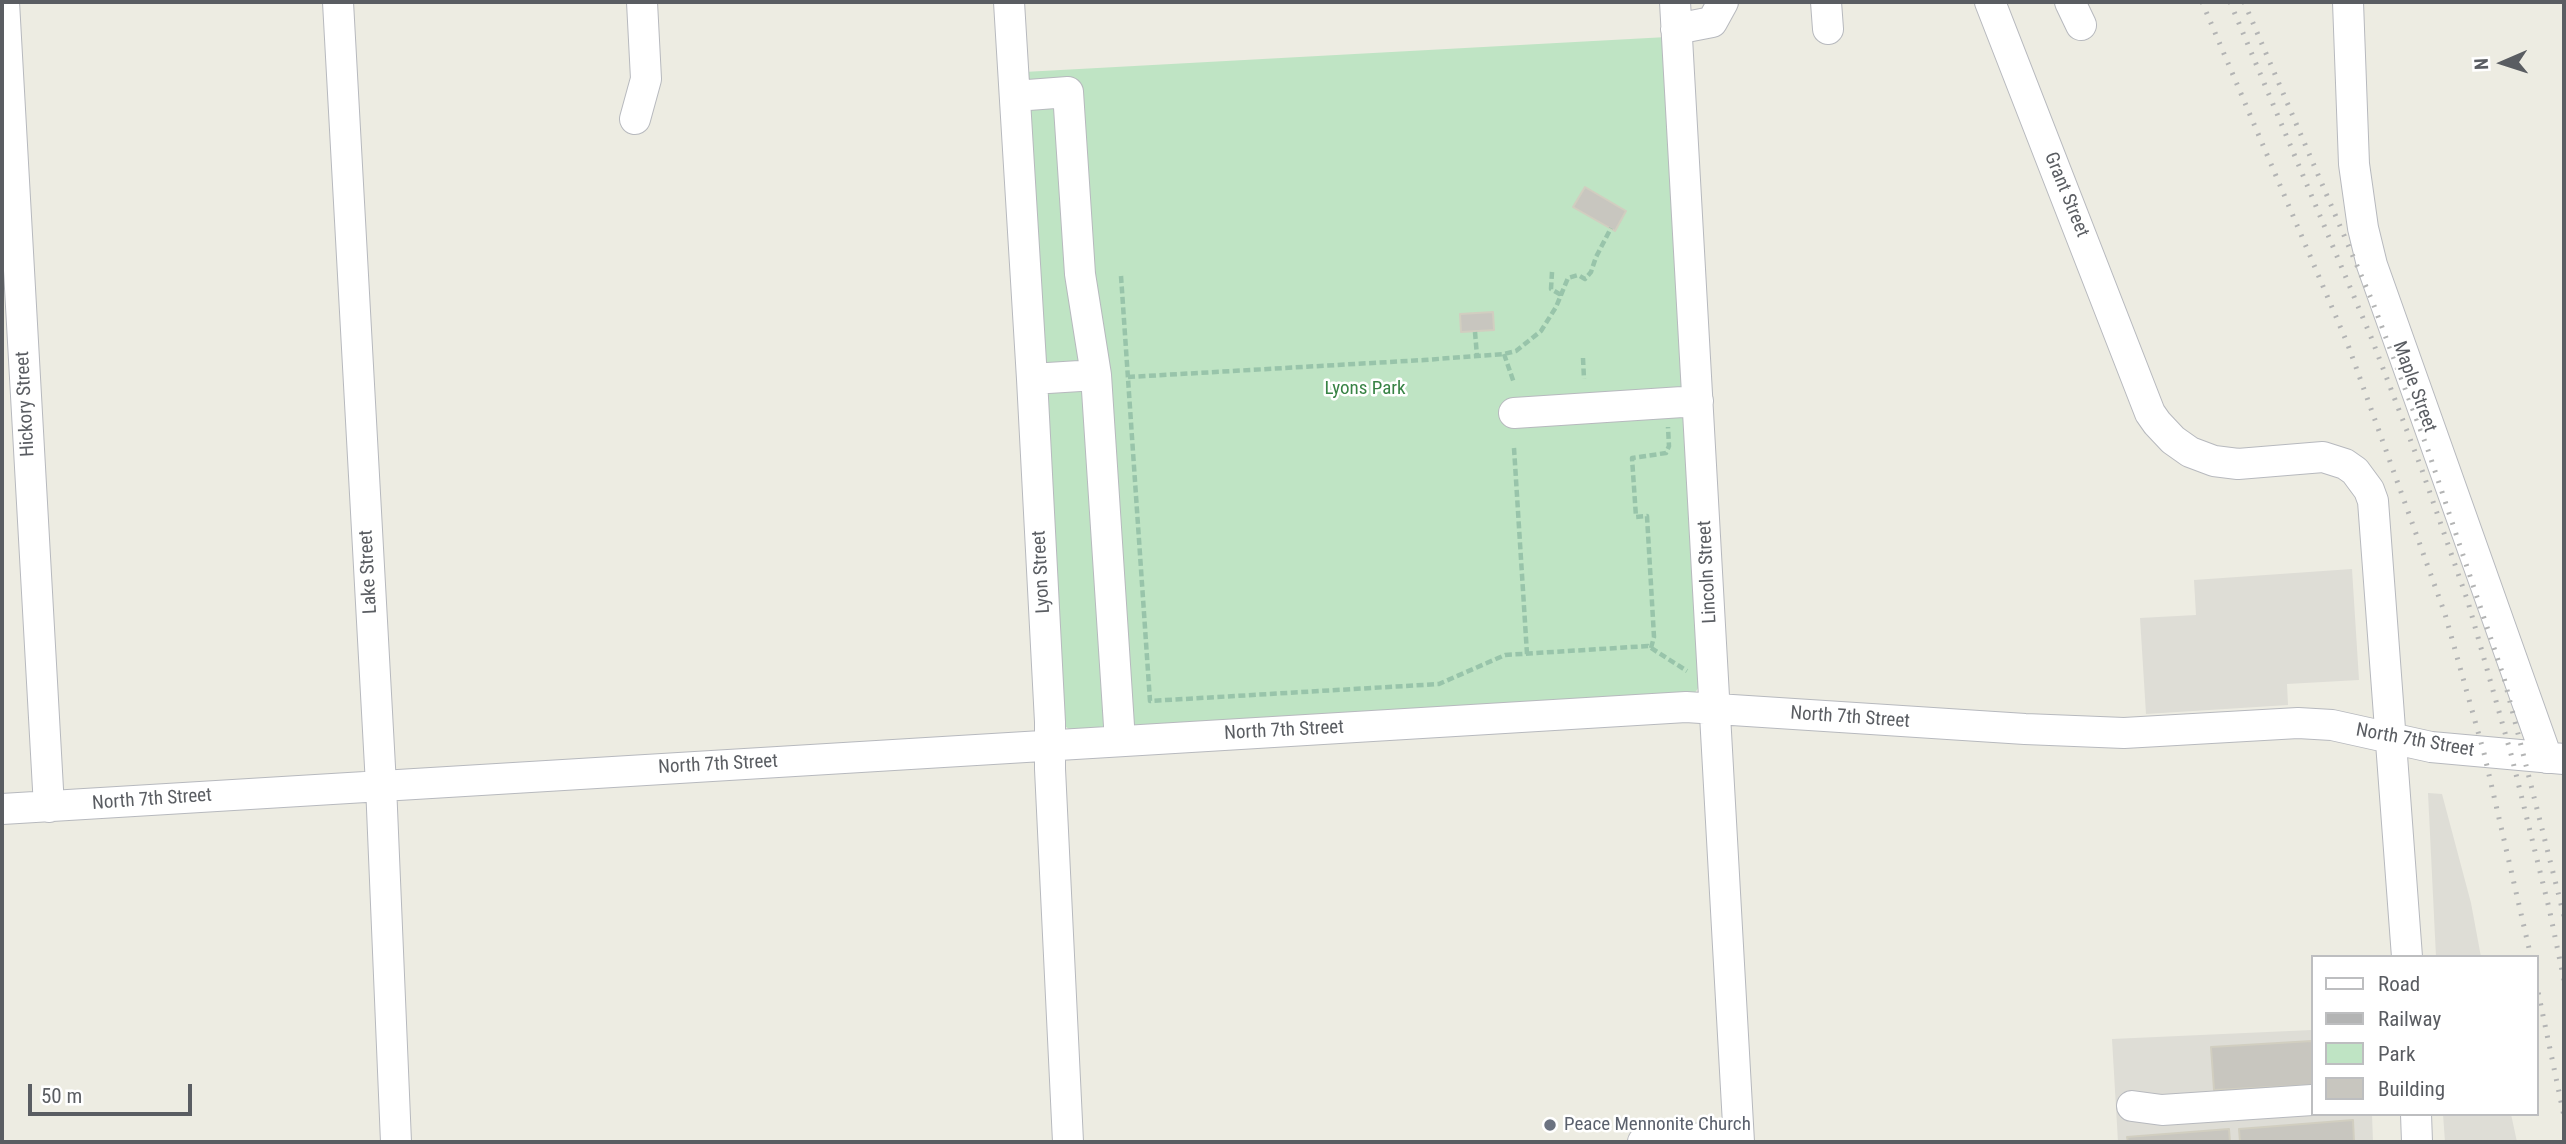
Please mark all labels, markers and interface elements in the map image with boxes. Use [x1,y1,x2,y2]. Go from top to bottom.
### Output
north arrow [2468,28,2538,98]
text: N [2470,58,2493,71]
street label: Grant Street [2039,149,2093,241]
street label: Maple Street [2387,338,2441,436]
street label: Hickory Street [12,351,40,457]
park label: Lyons Park [1324,378,1406,400]
street label: Lincoln Street [1694,520,1722,624]
street label: Lake Street [355,529,383,615]
street label: Lyon Street [1028,530,1056,614]
street label: North 7th Street [1789,702,1911,734]
street label: North 7th Street [1224,716,1344,746]
street label: North 7th Street [2354,719,2476,763]
street label: North 7th Street [658,750,778,780]
street label: North 7th Street [91,784,213,816]
legend [2310,955,2538,1116]
text: Road [2378,972,2420,996]
text: Railway [2378,1007,2441,1031]
text: Park [2378,1042,2415,1066]
scale bar [32,1070,196,1114]
text: Building [2378,1077,2445,1101]
text: 50 m [41,1084,82,1108]
place label: Peace Mennonite Church [1564,1114,1751,1136]
marker: Peace Mennonite Church [1542,1117,1558,1133]

